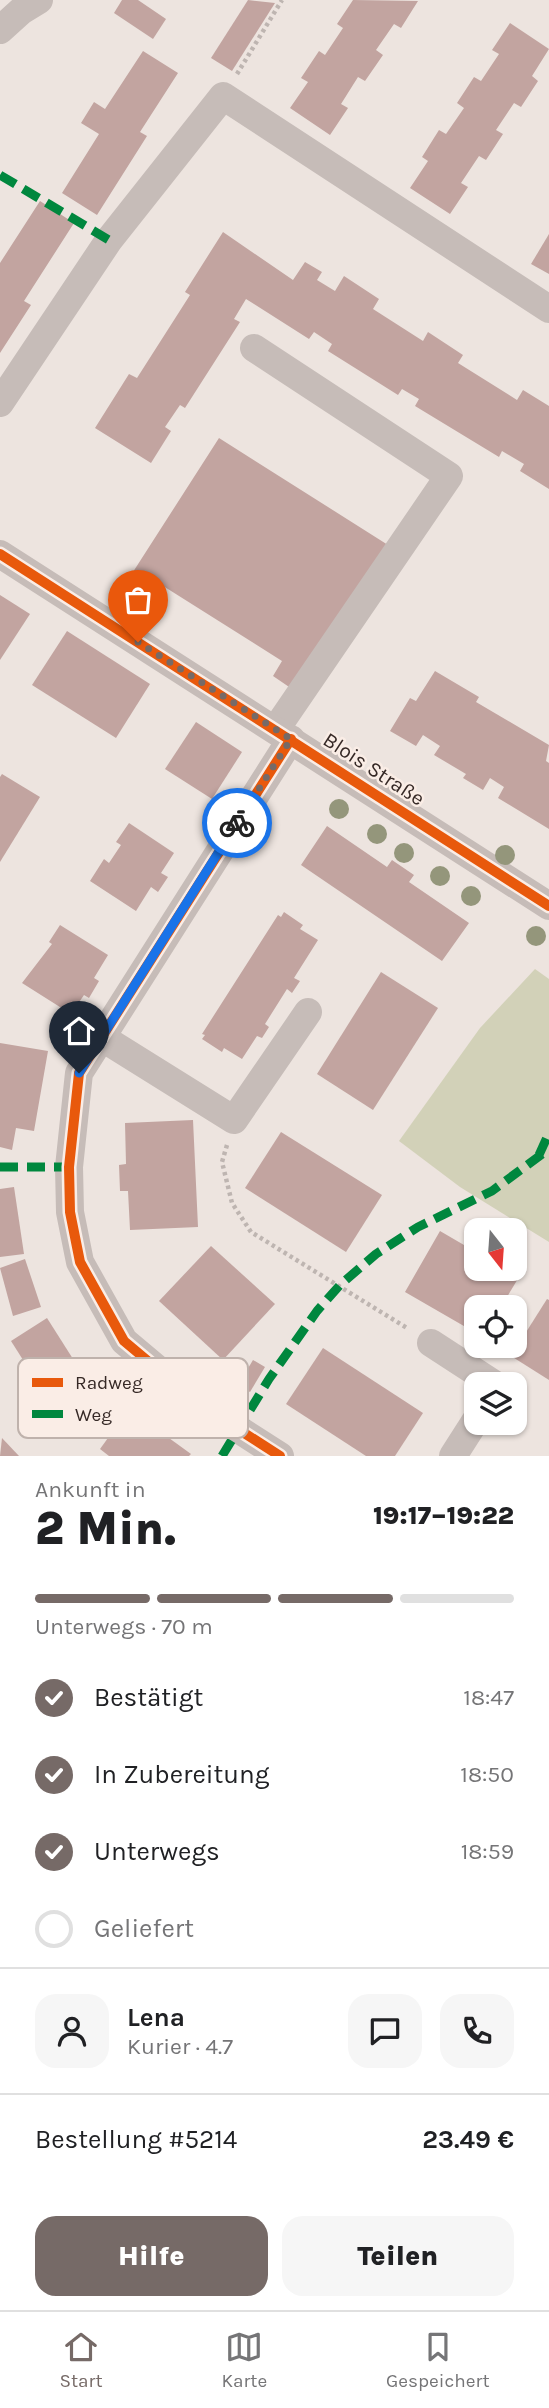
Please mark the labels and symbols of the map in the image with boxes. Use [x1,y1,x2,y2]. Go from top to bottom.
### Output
pin [108,570,168,642]
street label: Blois Straße [319,727,429,811]
courier [202,788,272,858]
pin [49,1001,109,1073]
north arrow [464,1218,527,1281]
legend [18,1358,248,1438]
text: Radweg [75,1372,143,1394]
text: Weg [75,1404,112,1426]

